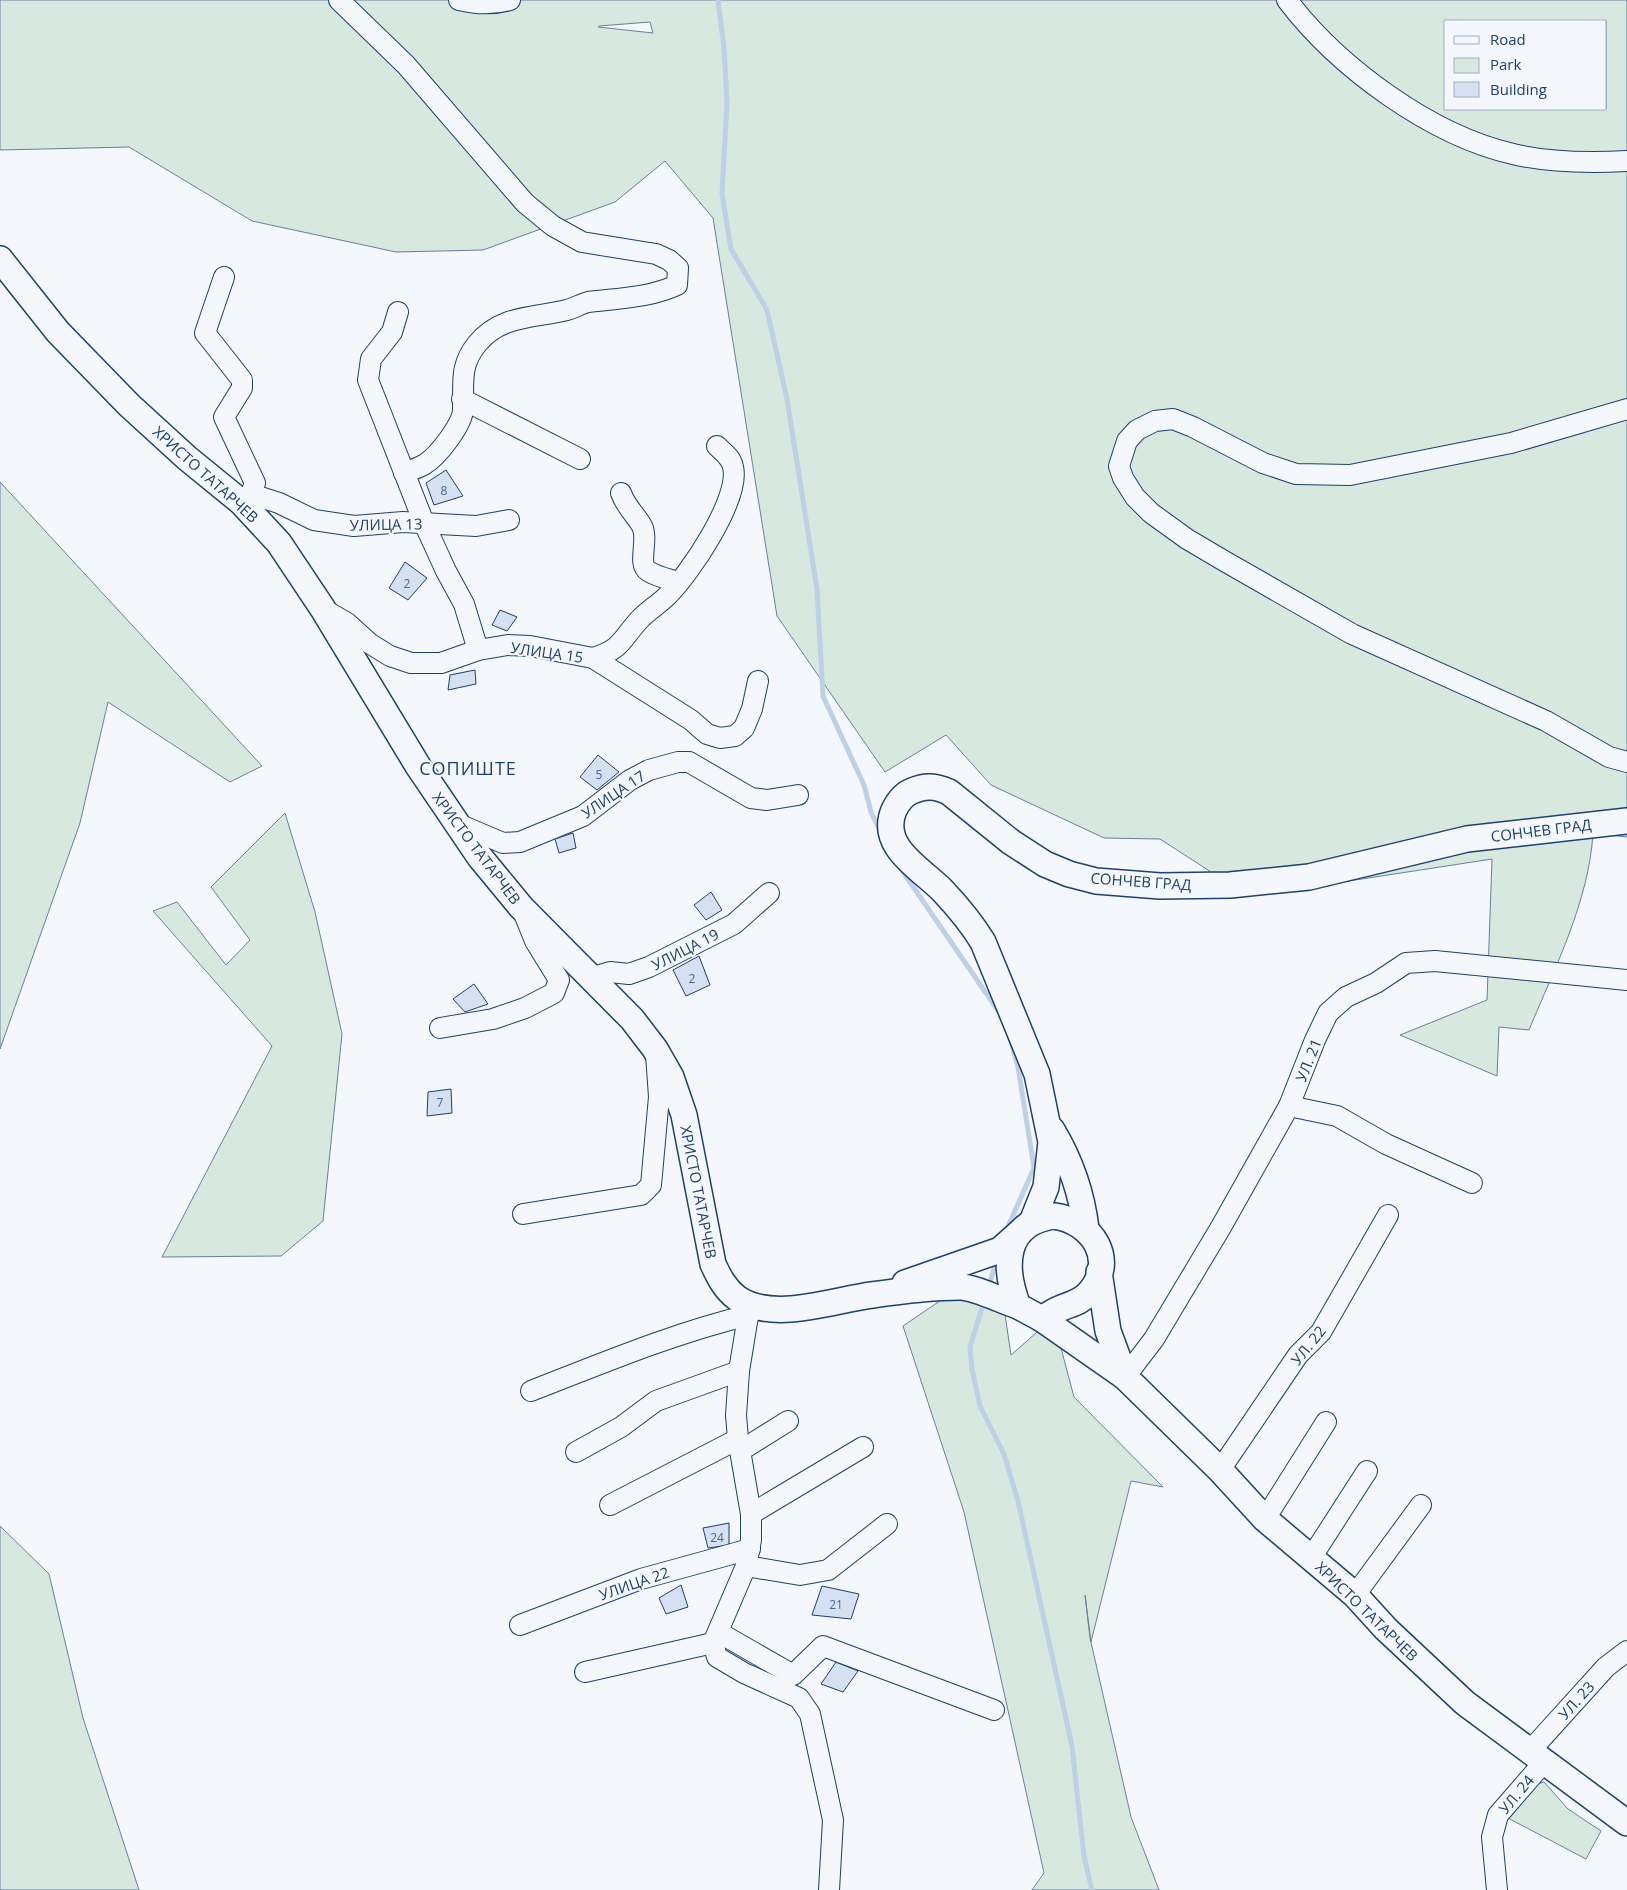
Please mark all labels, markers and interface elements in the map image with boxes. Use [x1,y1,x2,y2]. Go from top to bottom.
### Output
legend [1444,20,1607,110]
text: Road [1490,29,1526,49]
text: Park [1490,54,1521,74]
text: Building [1490,79,1547,99]
street label: ХРИСТО ТАТАРЧЕВ [149,421,263,527]
house number: 8 [441,482,448,499]
street label: УЛИЦА 13 [349,513,423,535]
house number: 2 [404,575,411,592]
street label: УЛИЦА 15 [510,637,584,667]
district label: СОПИШТЕ [419,756,517,780]
street label: УЛИЦА 17 [577,765,649,823]
house number: 5 [596,766,603,783]
street label: ХРИСТО ТАТАРЧЕВ [428,788,526,908]
street label: СОНЧЕВ ГРАД [1490,814,1592,846]
street label: СОНЧЕВ ГРАД [1090,867,1192,895]
street label: УЛИЦА 19 [648,924,722,974]
house number: 2 [689,970,696,987]
street label: УЛ. 21 [1290,1035,1326,1085]
house number: 7 [437,1094,444,1111]
street label: ХРИСТО ТАТАРЧЕВ [676,1124,722,1260]
street label: УЛ. 22 [1286,1321,1330,1369]
house number: 24 [710,1529,724,1546]
street label: ХРИСТО ТАТАРЧЕВ [1311,1557,1423,1665]
street label: УЛИЦА 22 [596,1562,672,1604]
house number: 21 [829,1596,843,1613]
street label: УЛ. 23 [1554,1677,1598,1723]
street label: УЛ. 24 [1494,1770,1538,1818]

